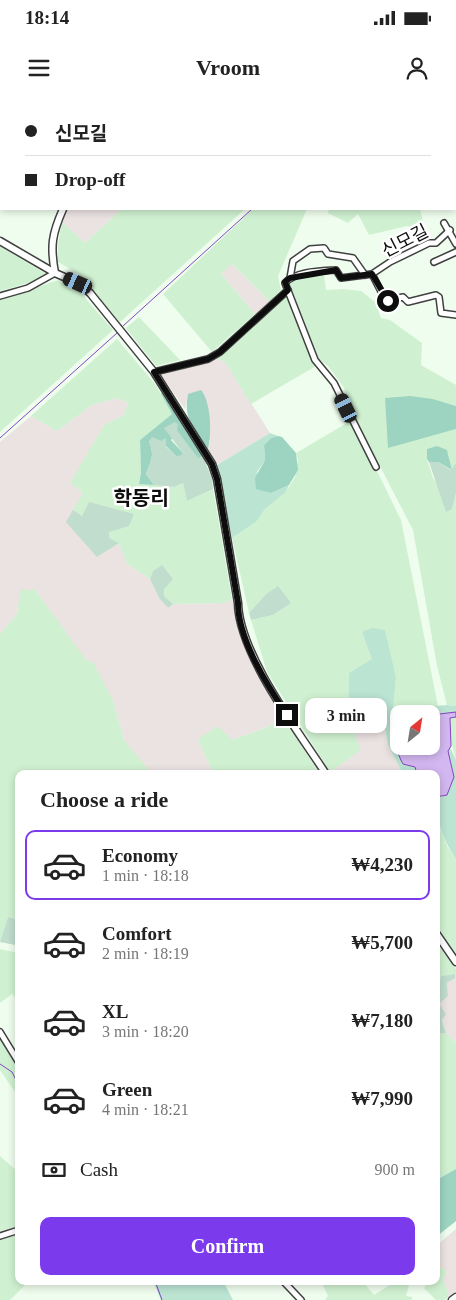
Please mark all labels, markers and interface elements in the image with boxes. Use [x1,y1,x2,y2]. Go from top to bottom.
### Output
text: 18:14 [25,7,69,28]
icon: menu [25,54,53,82]
icon: person [403,54,431,82]
text: Vroom [196,55,260,80]
text: 신모길 [55,123,107,144]
text: Drop-off [55,169,125,190]
street label: 신모길 [378,221,432,261]
car [61,270,94,296]
route start [377,290,399,312]
car [332,391,359,425]
district label: 학동리 [113,487,169,509]
callout: 3 min [304,698,387,732]
route end [276,704,298,726]
north arrow [390,705,440,755]
map controls [390,705,440,755]
text: 3 min [327,707,365,724]
text: Choose a ride [40,787,168,812]
icon: car [42,843,87,888]
text: Economy [102,845,178,866]
text: ₩4,230 [351,854,413,875]
text: 1 min · 18:18 [102,867,189,884]
icon: car [42,921,87,966]
text: Comfort [102,923,172,944]
text: ₩5,700 [351,932,413,953]
text: 2 min · 18:19 [102,945,189,962]
icon: car [42,999,87,1044]
text: XL [102,1001,128,1022]
text: ₩7,180 [351,1010,413,1031]
text: 3 min · 18:20 [102,1023,189,1040]
icon: car [42,1077,87,1122]
text: Green [102,1079,152,1100]
text: ₩7,990 [351,1088,413,1109]
text: 4 min · 18:21 [102,1101,189,1118]
icon: cash [40,1156,68,1184]
text: Cash [80,1159,118,1180]
text: 900 m [375,1161,415,1178]
button: Confirm [40,1217,415,1275]

